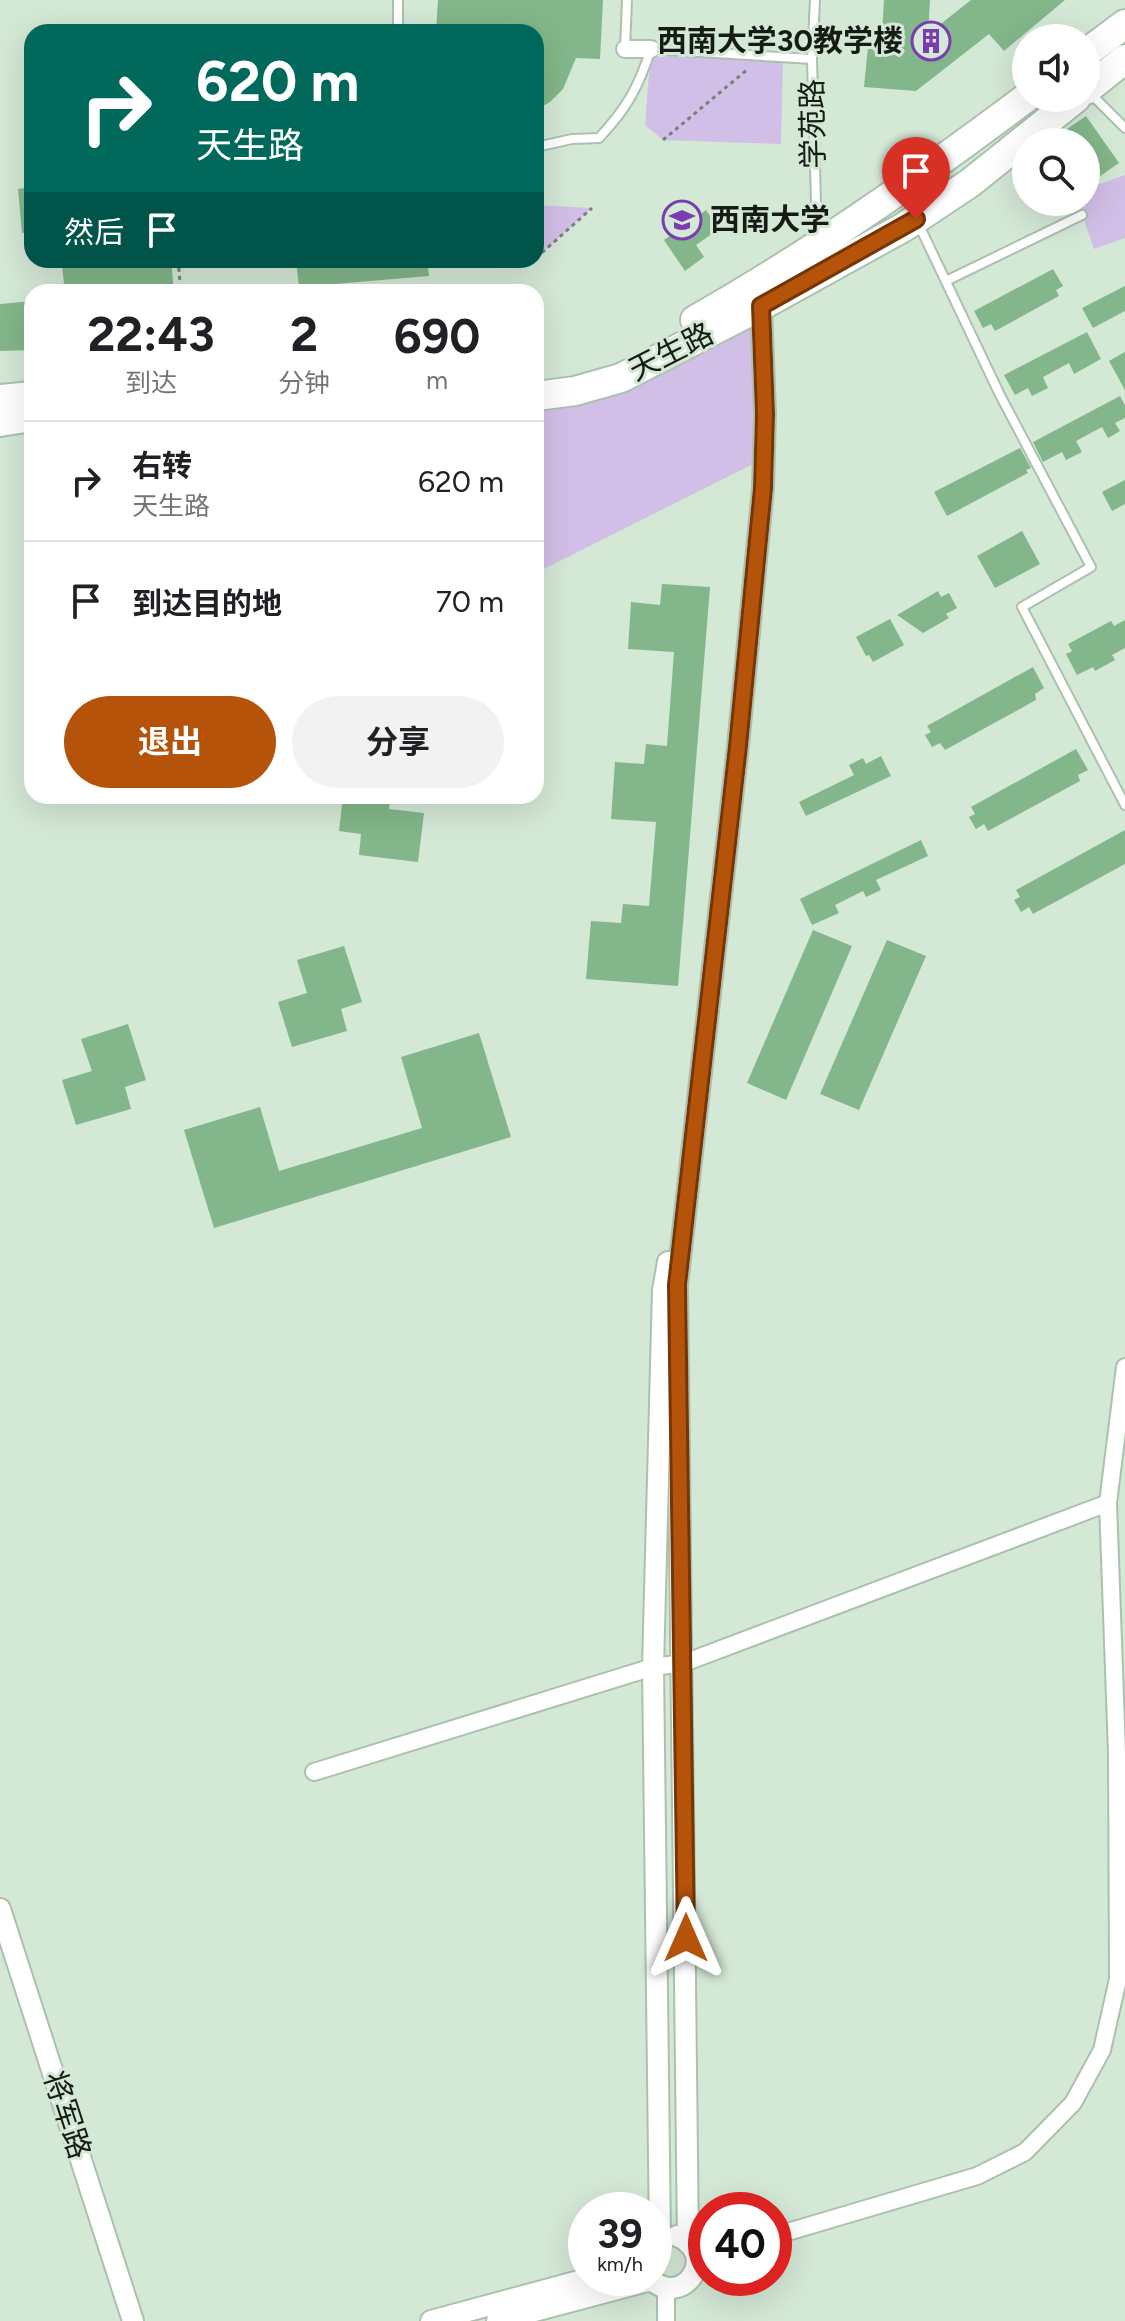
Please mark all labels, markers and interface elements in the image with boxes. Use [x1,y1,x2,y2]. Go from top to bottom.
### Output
building icon: 西南大学30教学楼 [910,20,952,62]
place label: 西南大学30教学楼 [657,22,903,59]
map controls [1012,24,1100,216]
button: sound [1012,24,1100,112]
text: 620 m [196,48,359,115]
icon: right [64,56,168,160]
street label: 学苑路 [793,79,832,169]
text: 天生路 [196,124,304,167]
button: search [1012,128,1100,216]
pin [882,137,950,219]
icon: arrive [894,149,938,193]
school or university icon: 西南大学 [661,199,703,241]
place label: 西南大学 [710,201,830,238]
icon: arrive [140,208,184,252]
text: 然后 [64,214,124,251]
text: 22:43 [88,305,215,363]
text: 2 [290,305,318,363]
text: 690 [394,307,480,365]
street label: 天生路 [622,315,719,388]
text: m [426,364,448,396]
text: 到达 [125,367,177,399]
text: 分钟 [278,367,330,399]
text: 右转 [132,447,192,484]
icon: right [64,459,108,503]
text: 620 m [418,463,504,500]
text: 天生路 [132,490,210,522]
icon: arrive [64,579,108,623]
text: 70 m [436,583,504,620]
text: 到达目的地 [132,585,282,622]
button: 退出 [64,696,276,788]
button: 分享 [292,696,504,788]
position arrow [644,1896,728,1980]
street label: 将军路 [36,2066,99,2163]
speed limit sign: 40 [688,2192,792,2296]
text: 39 [597,2210,643,2258]
text: km/h [597,2252,643,2276]

